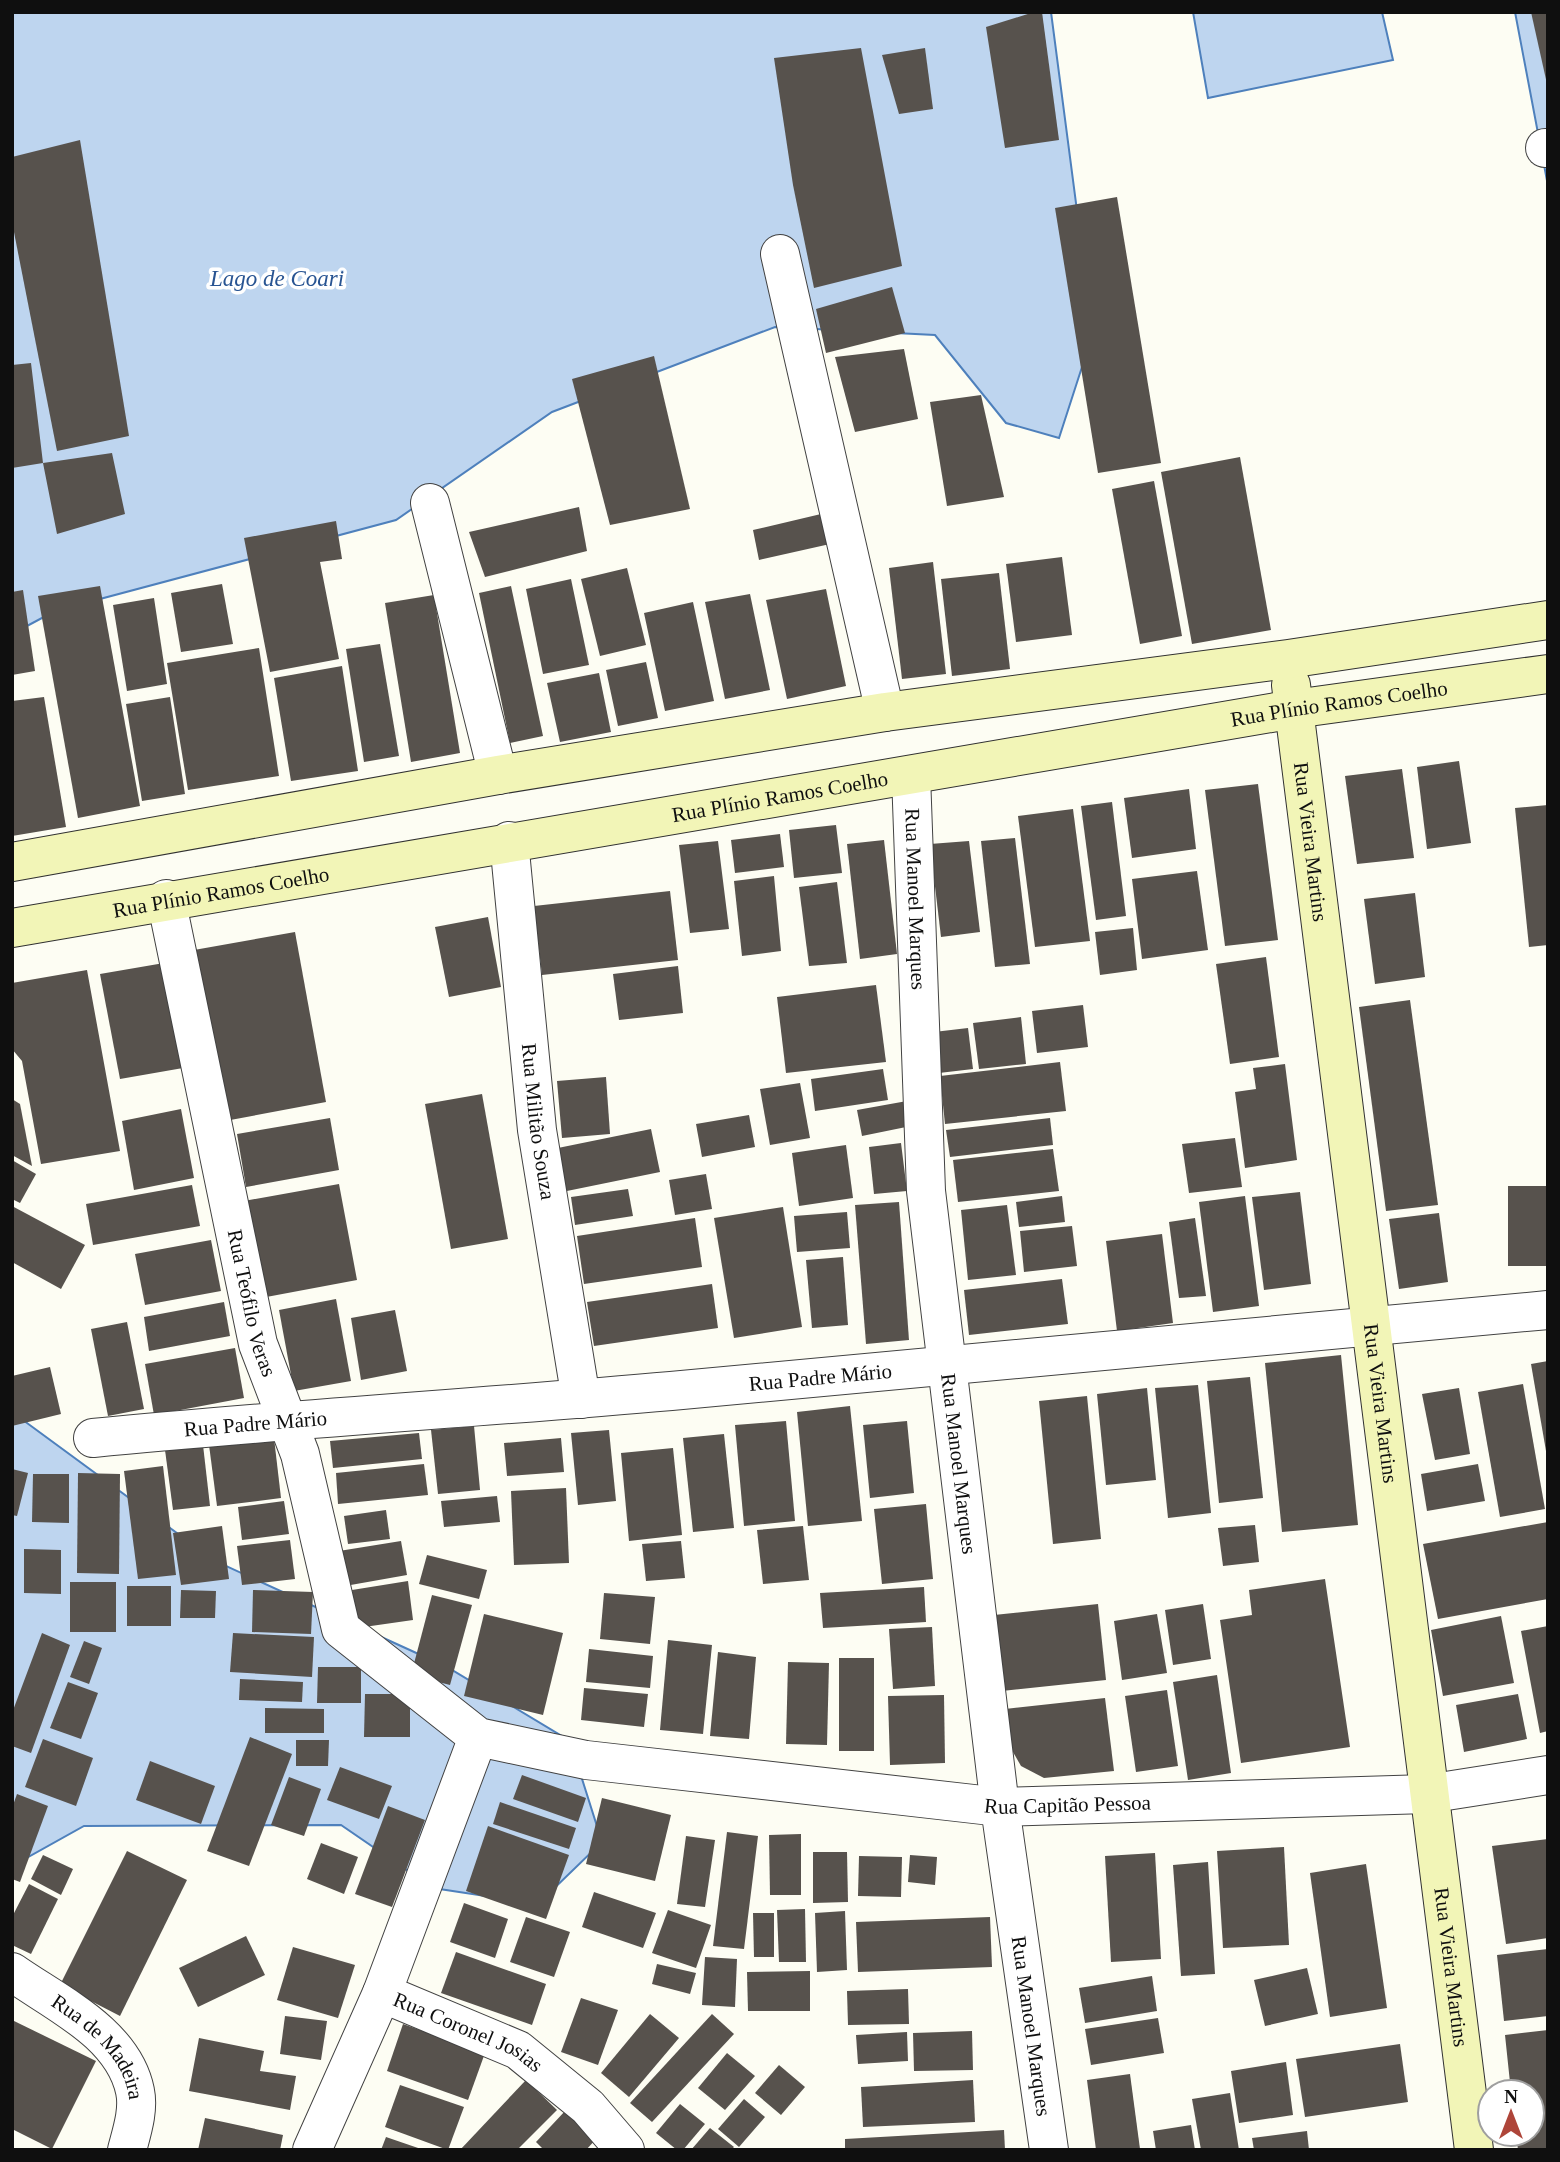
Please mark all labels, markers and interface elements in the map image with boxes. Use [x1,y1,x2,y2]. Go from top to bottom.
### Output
water label: Lago de Coari [209,266,344,291]
street label: Rua Plínio Ramos Coelho [1229,676,1449,732]
street label: Rua Vieira Martins [1289,761,1332,923]
street label: Rua Plínio Ramos Coelho [670,767,890,827]
street label: Rua Manoel Marques [900,808,931,990]
street label: Rua Plínio Ramos Coelho [111,862,331,923]
street label: Rua Militão Souza [517,1042,560,1202]
street label: Rua Teófilo Veras [223,1227,281,1380]
street label: Rua Vieira Martins [1359,1322,1403,1485]
street label: Rua Padre Mário [748,1359,893,1396]
street label: Rua Manoel Marques [936,1372,982,1556]
street label: Rua Padre Mário [183,1406,328,1442]
street label: Rua Capitão Pessoa [983,1790,1152,1819]
street label: Rua Vieira Martins [1429,1886,1473,2048]
street label: Rua Manoel Marques [1007,1934,1056,2118]
street label: Rua Coronel Josias [390,1987,547,2077]
street label: Rua de Madeira [47,1989,148,2102]
north arrow [1476,2078,1546,2148]
text: N [1504,2086,1518,2107]

